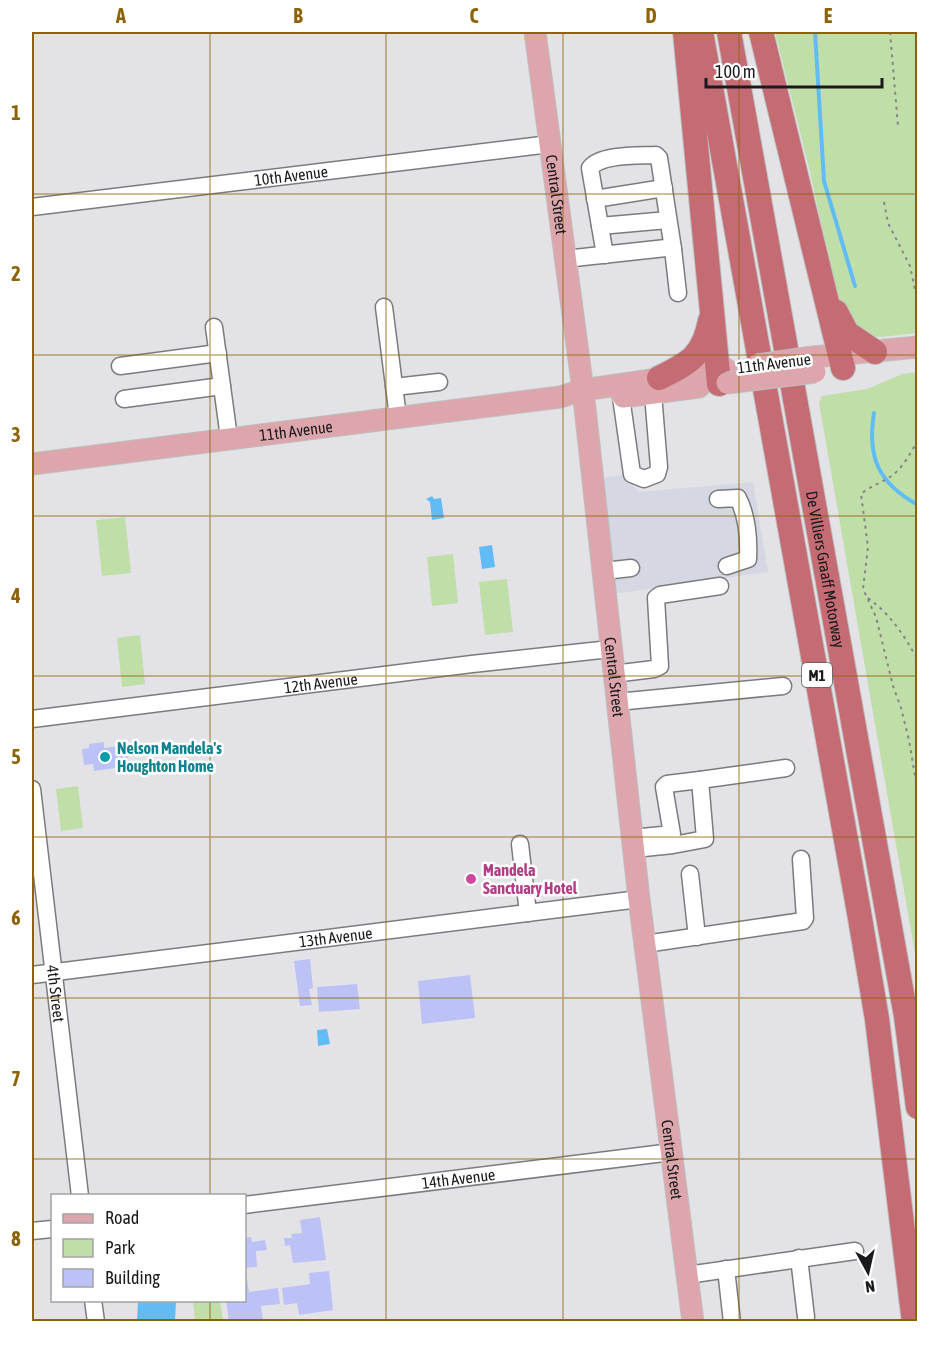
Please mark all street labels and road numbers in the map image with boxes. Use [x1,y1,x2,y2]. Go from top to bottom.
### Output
street label: Central Street [543,154,571,236]
street label: 10th Avenue [253,162,329,189]
street label: 11th Avenue [736,350,812,376]
street label: 11th Avenue [258,417,334,444]
street label: De Villiers Graaff Motorway [803,489,849,650]
street label: Central Street [601,636,628,718]
road number: M1 [802,663,832,687]
street label: 12th Avenue [283,669,359,696]
street label: 13th Avenue [298,923,373,951]
street label: 4th Street [44,964,68,1023]
street label: Central Street [658,1119,686,1201]
street label: 14th Avenue [421,1165,496,1192]

